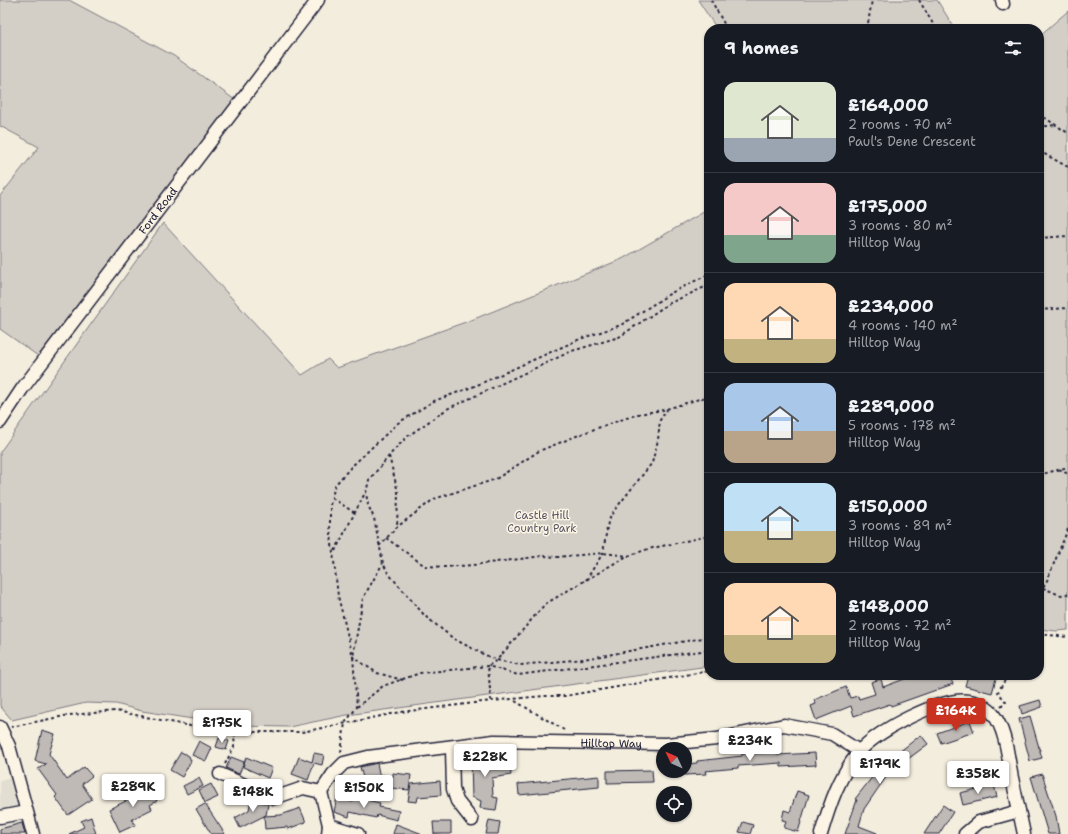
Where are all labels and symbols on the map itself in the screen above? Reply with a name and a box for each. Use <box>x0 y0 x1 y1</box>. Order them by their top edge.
street label: Ford Road <box>135 184 181 237</box>
park label: Castle Hill Country Park <box>507 508 577 536</box>
pin: £164K <box>928 698 984 732</box>
pin: £175K <box>194 710 250 744</box>
pin: £234K <box>722 728 778 762</box>
street label: Hilltop Way <box>580 736 642 752</box>
north arrow <box>656 742 692 778</box>
pin: £228K <box>457 744 513 778</box>
pin: £179K <box>852 751 908 785</box>
pin: £358K <box>950 761 1006 795</box>
pin: £289K <box>105 774 161 808</box>
pin: £150K <box>336 775 392 809</box>
pin: £148K <box>225 779 281 813</box>

